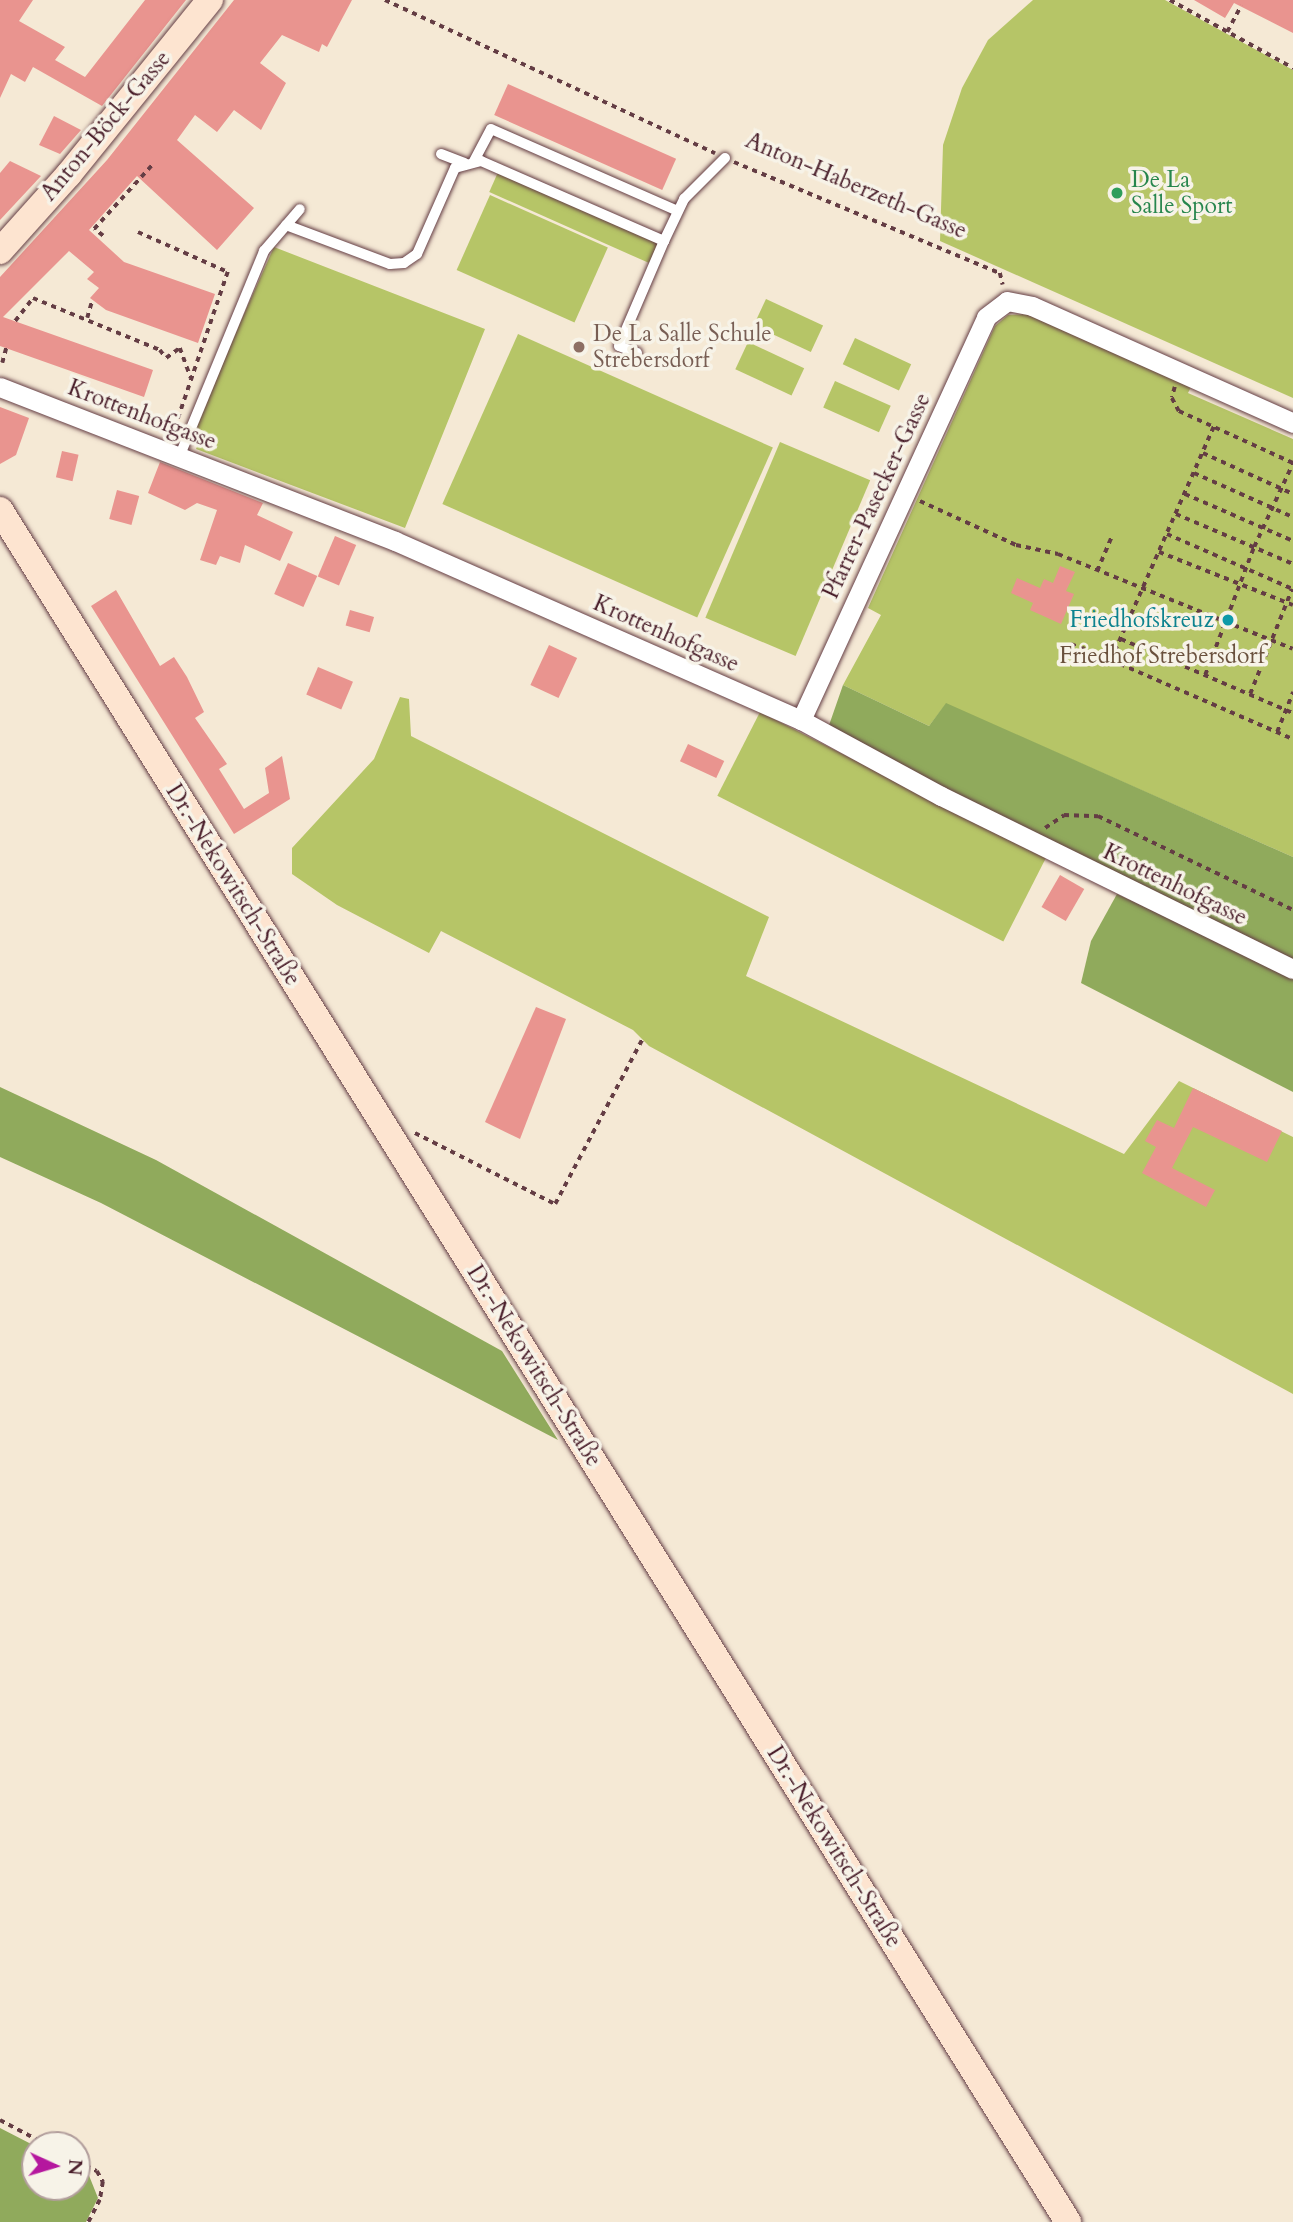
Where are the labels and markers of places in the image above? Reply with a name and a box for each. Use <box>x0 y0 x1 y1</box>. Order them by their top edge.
place label: De La Salle Sport <box>1131 166 1233 220</box>
marker: De La Salle Sport <box>1109 185 1125 201</box>
place label: De La Salle Schule Strebersdorf <box>593 320 772 374</box>
marker: De La Salle Schule Strebersdorf <box>571 339 587 355</box>
place label: Friedhofskreuz <box>1070 606 1214 634</box>
marker: Friedhofskreuz <box>1220 612 1236 628</box>

